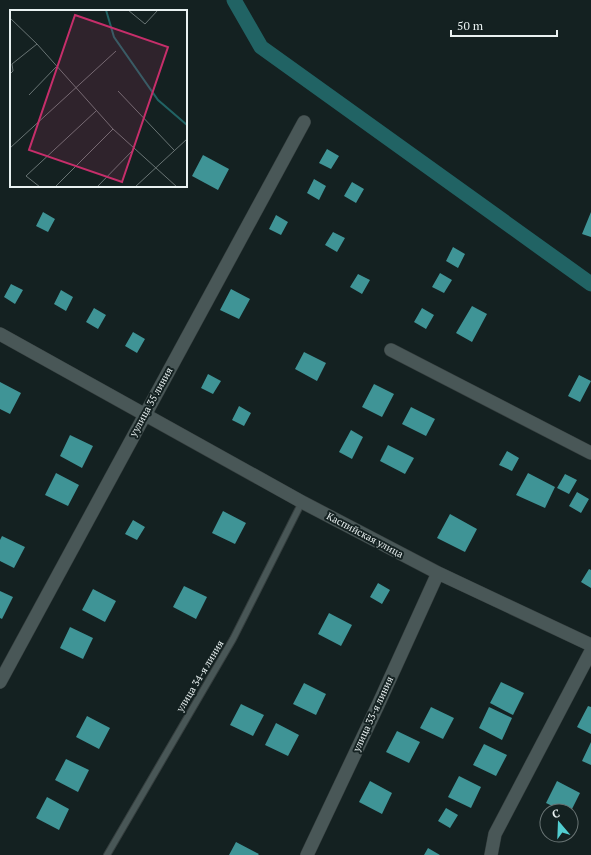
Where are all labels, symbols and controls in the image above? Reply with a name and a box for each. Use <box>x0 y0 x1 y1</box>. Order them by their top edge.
inset map <box>10 10 187 187</box>
scale bar <box>451 12 557 38</box>
text: 50 m <box>457 18 484 33</box>
street label: уулица 35 линия <box>126 365 175 440</box>
street label: Каспийская улица <box>324 509 406 561</box>
street label: улица 34-я линия <box>173 638 227 715</box>
street label: улица 33-я линия <box>349 674 396 755</box>
north arrow <box>539 803 579 843</box>
text: С <box>550 806 561 821</box>

